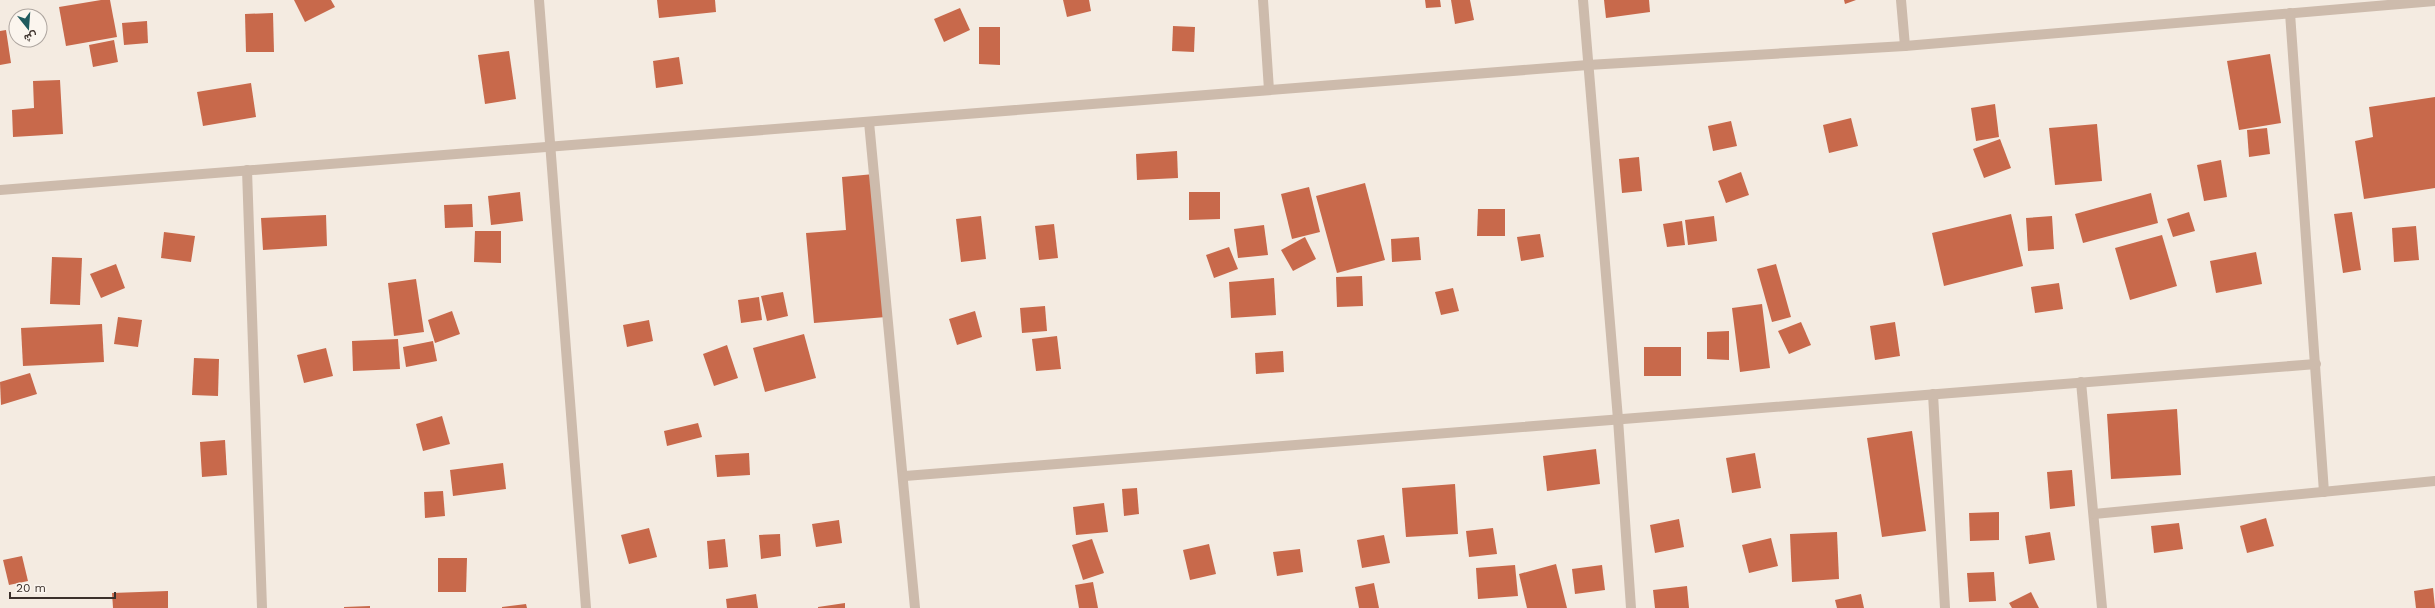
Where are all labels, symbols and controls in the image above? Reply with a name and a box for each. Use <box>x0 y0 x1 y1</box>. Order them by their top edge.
north arrow <box>8 8 48 48</box>
text: ش <box>23 29 39 45</box>
scale bar <box>10 574 115 600</box>
text: 20 m <box>16 581 46 595</box>

